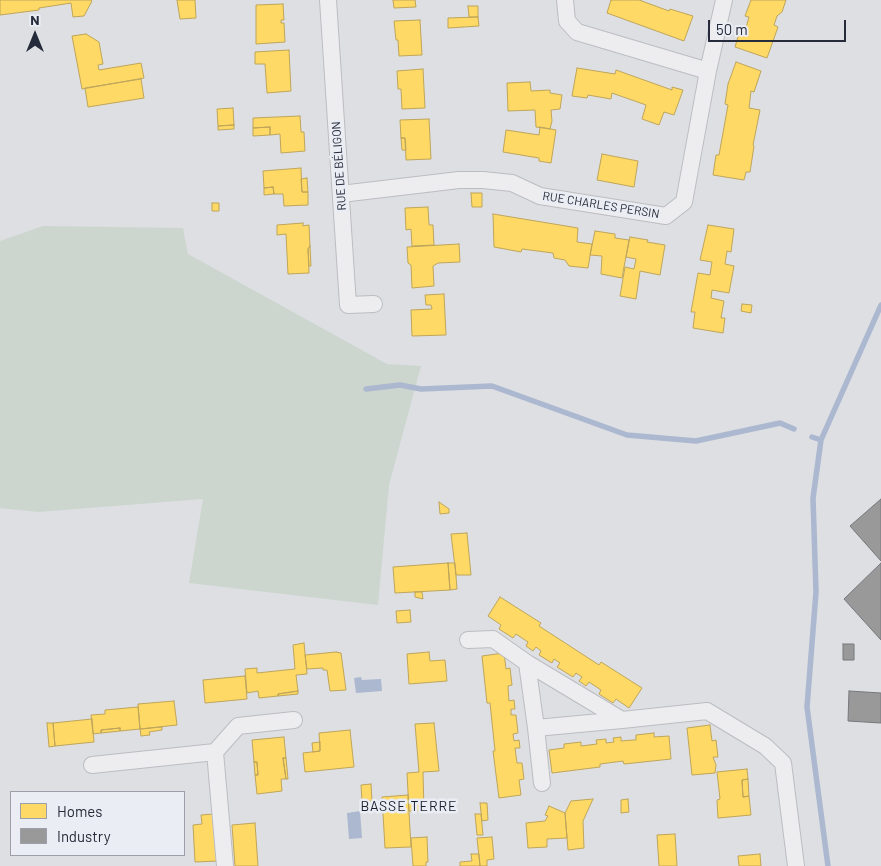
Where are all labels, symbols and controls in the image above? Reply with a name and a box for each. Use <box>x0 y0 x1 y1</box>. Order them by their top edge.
north arrow <box>10 10 60 60</box>
scale bar <box>711 10 848 42</box>
text: N <box>30 11 40 28</box>
text: 50 m <box>716 20 748 38</box>
street label: RUE DE BÉLIGON <box>329 121 349 211</box>
street label: RUE CHARLES PERSIN <box>542 189 660 221</box>
legend <box>10 791 185 856</box>
district label: BASSE TERRE <box>359 798 459 814</box>
text: Homes <box>57 802 102 820</box>
text: Industry <box>57 827 111 845</box>

